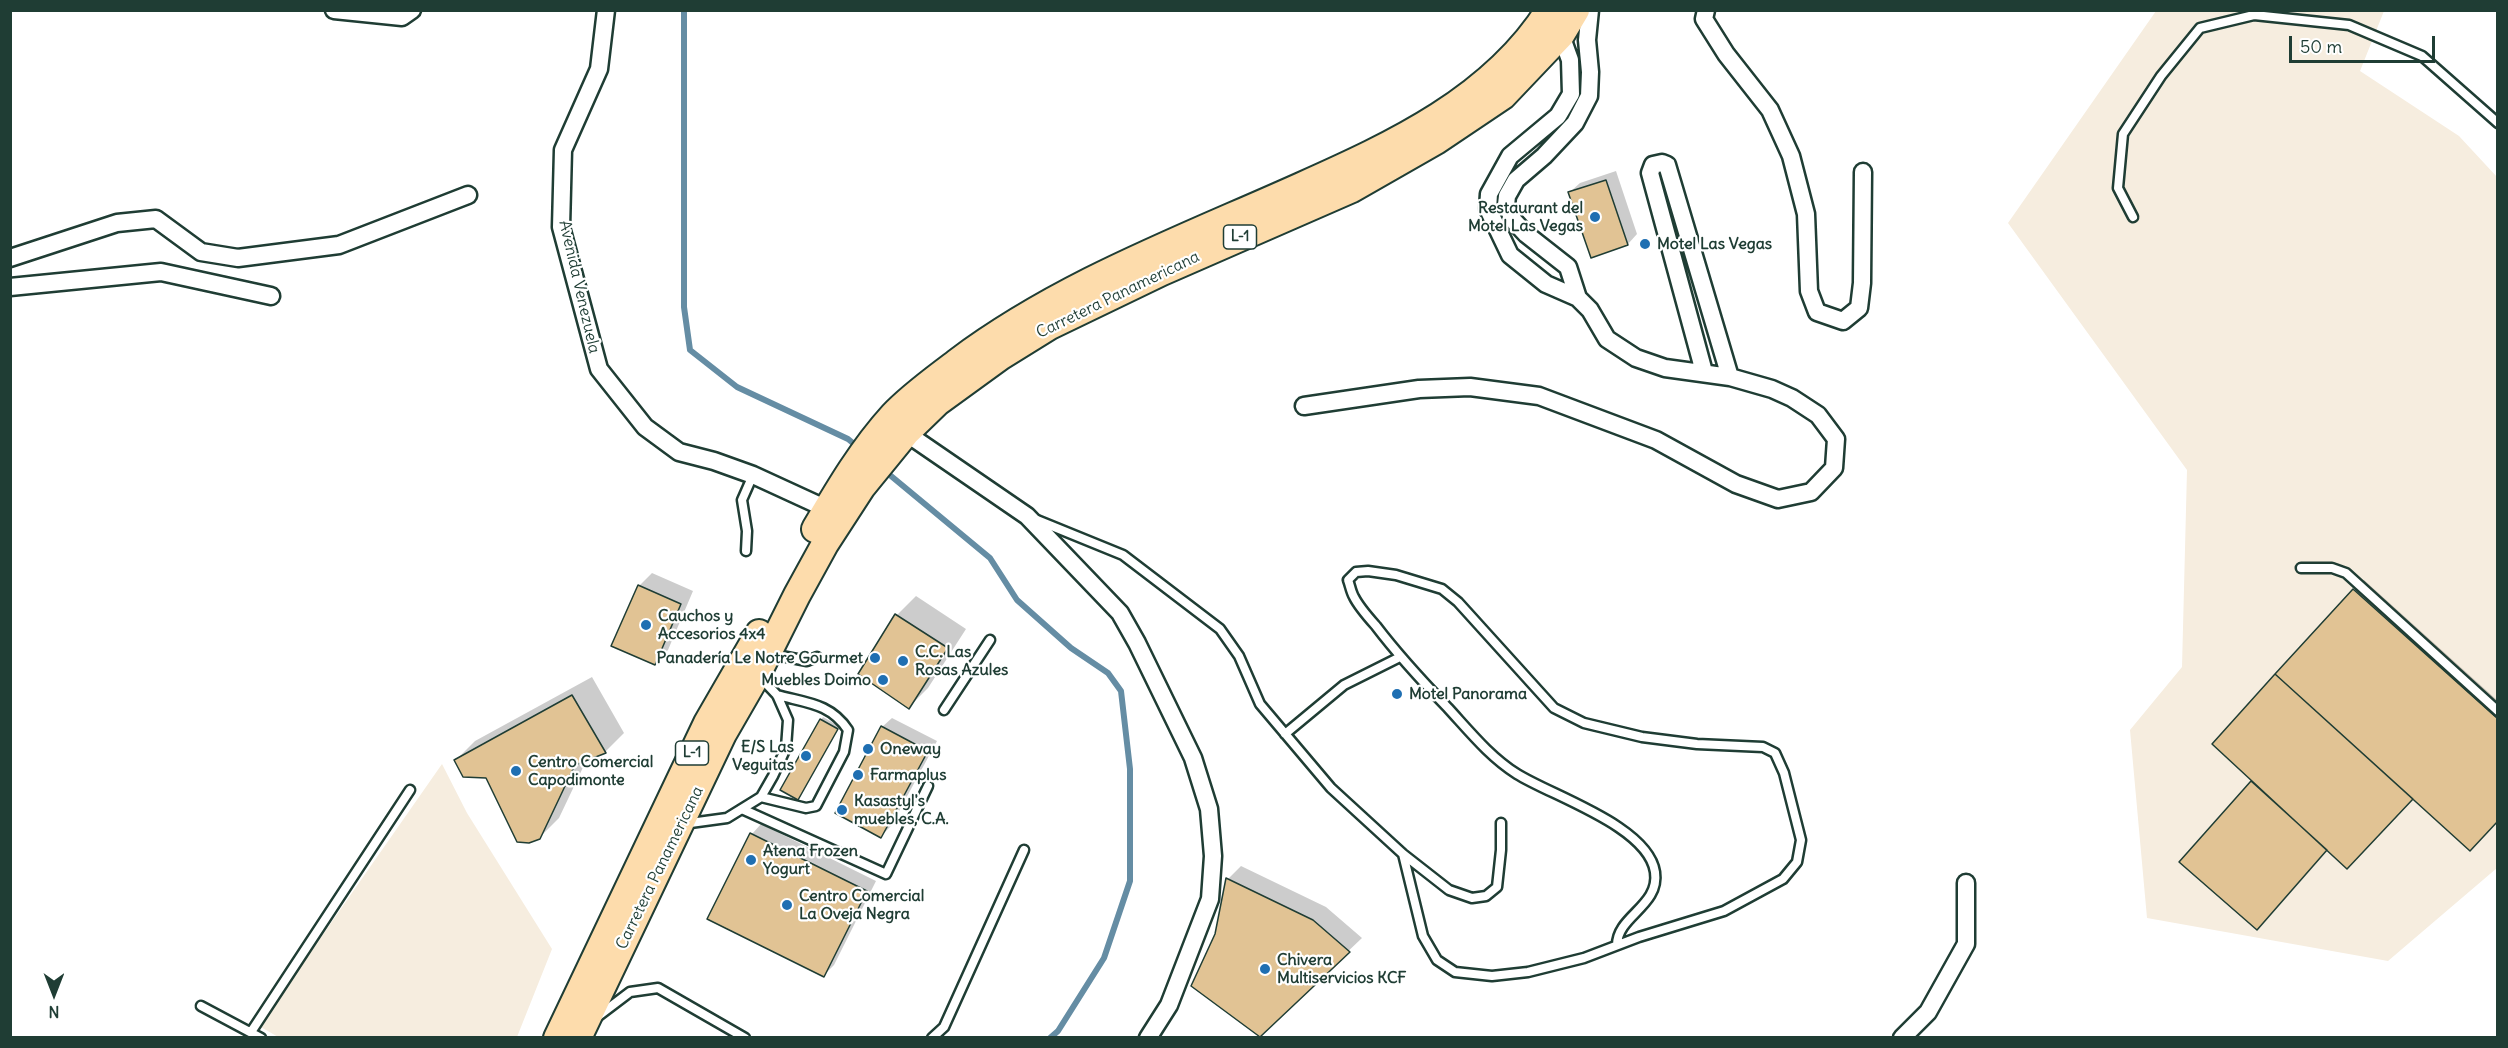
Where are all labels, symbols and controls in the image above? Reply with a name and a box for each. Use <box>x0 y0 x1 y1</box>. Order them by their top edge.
scale bar <box>2292 24 2438 62</box>
text: 50 m <box>2300 35 2342 58</box>
place label: Restaurant del Motel Las Vegas <box>1468 198 1583 236</box>
marker: Restaurant del Motel Las Vegas <box>1588 210 1602 224</box>
street label: Avenida Venezuela <box>554 219 604 355</box>
road number: L-1 <box>1224 225 1256 249</box>
place label: Motel Las Vegas <box>1657 234 1772 254</box>
marker: Motel Las Vegas <box>1638 237 1652 251</box>
street label: Carretera Panamericana <box>1033 247 1203 343</box>
place label: Cauchos y Accesorios 4x4 <box>658 606 765 644</box>
marker: Cauchos y Accesorios 4x4 <box>639 618 653 632</box>
place label: C.C. Las Rosas Azules <box>915 642 1008 680</box>
place label: Panadería Le Notre Gourmet <box>657 648 863 668</box>
marker: Panadería Le Notre Gourmet <box>868 651 882 665</box>
marker: C.C. Las Rosas Azules <box>896 654 910 668</box>
place label: Muebles Doimo <box>761 670 871 690</box>
marker: Muebles Doimo <box>876 673 890 687</box>
place label: Motel Panorama <box>1409 684 1527 704</box>
marker: Motel Panorama <box>1390 687 1404 701</box>
place label: E/S Las Veguitas <box>732 737 794 775</box>
place label: Oneway <box>880 739 941 759</box>
road number: L-1 <box>676 741 708 765</box>
marker: Oneway <box>861 742 875 756</box>
marker: E/S Las Veguitas <box>799 749 813 763</box>
place label: Centro Comercial Capodimonte <box>528 752 653 790</box>
marker: Centro Comercial Capodimonte <box>509 764 523 778</box>
place label: Farmaplus <box>870 765 946 785</box>
marker: Farmaplus <box>851 768 865 782</box>
street label: Carretera Panamericana <box>612 783 708 953</box>
place label: Kasastyl's muebles, C.A. <box>854 791 949 829</box>
marker: Kasastyl's muebles, C.A. <box>835 803 849 817</box>
place label: Atena Frozen Yogurt <box>763 841 858 879</box>
marker: Atena Frozen Yogurt <box>744 853 758 867</box>
place label: Centro Comercial La Oveja Negra <box>799 886 924 924</box>
marker: Centro Comercial La Oveja Negra <box>780 898 794 912</box>
place label: Chivera Multiservicios KCF <box>1277 950 1406 988</box>
marker: Chivera Multiservicios KCF <box>1258 962 1272 976</box>
north arrow <box>24 964 84 1024</box>
text: N <box>48 1002 60 1022</box>

